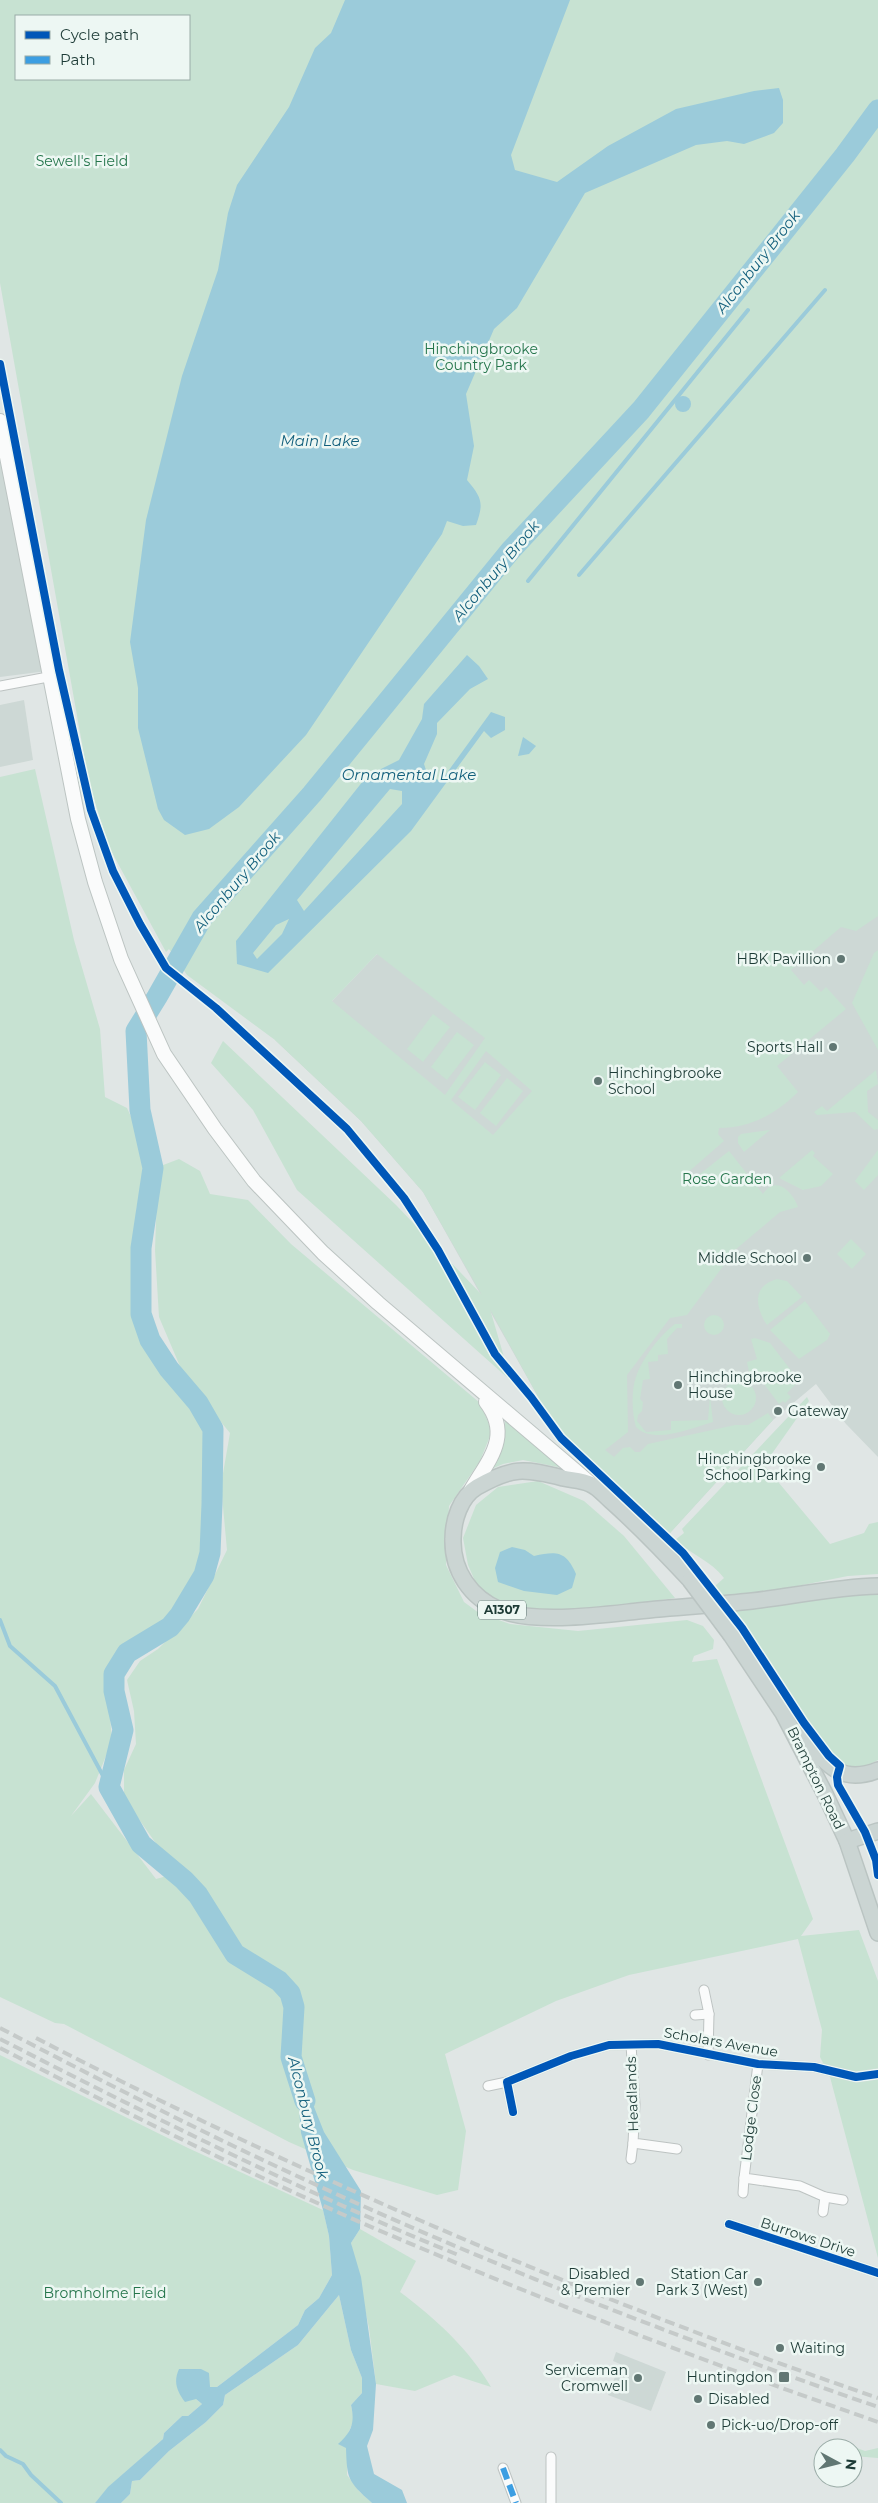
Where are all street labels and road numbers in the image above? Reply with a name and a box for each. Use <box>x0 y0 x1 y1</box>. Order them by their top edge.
road number: A1307 <box>478 1600 526 1620</box>
street label: Brampton Road <box>783 1724 849 1832</box>
street label: Scholars Avenue <box>663 2023 779 2061</box>
street label: Headlands <box>622 2056 642 2132</box>
street label: Lodge Close <box>737 2074 765 2162</box>
street label: Burrows Drive <box>758 2213 858 2261</box>

